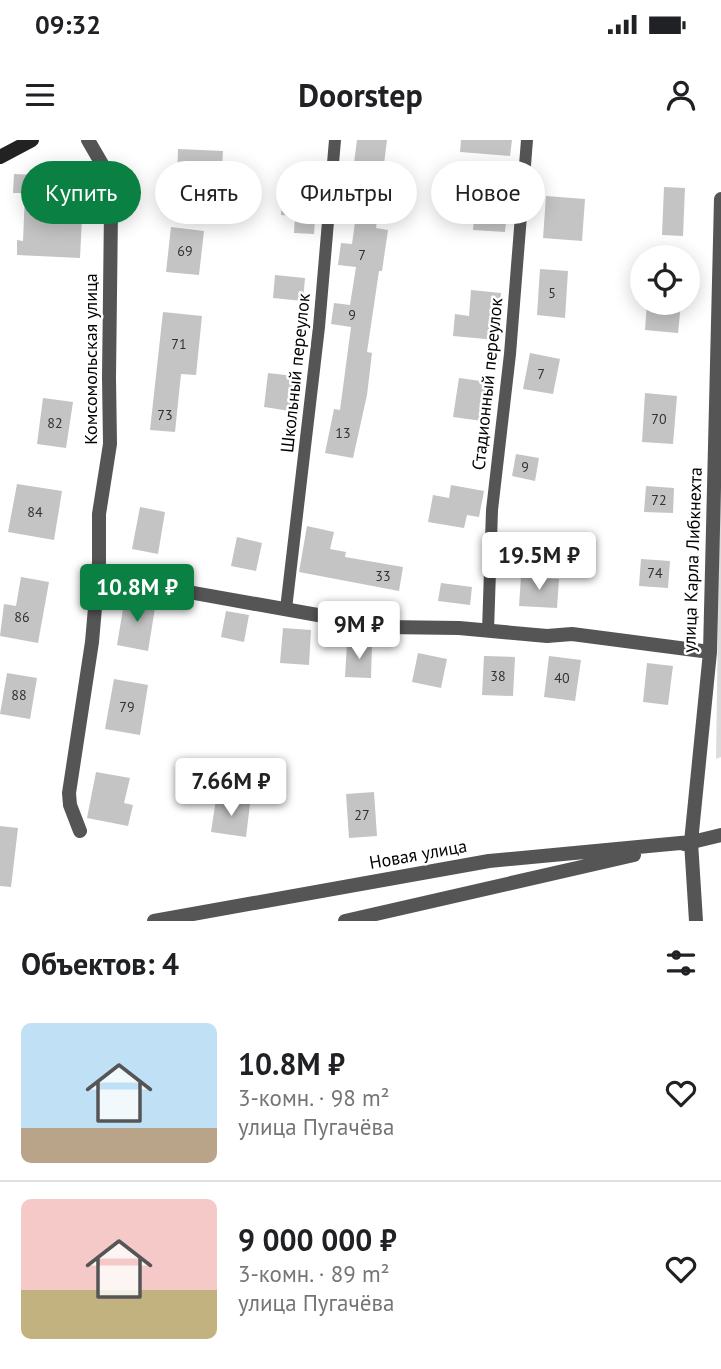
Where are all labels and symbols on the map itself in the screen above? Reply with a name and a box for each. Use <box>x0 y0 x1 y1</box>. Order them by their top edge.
house number: 69 <box>177 242 193 260</box>
house number: 7 <box>358 246 366 264</box>
street label: Комсомольская улица <box>79 273 102 445</box>
house number: 5 <box>548 284 556 302</box>
street label: Школьный переулок <box>275 292 315 454</box>
street label: Стадионный переулок <box>467 296 508 471</box>
house number: 9 <box>348 306 356 324</box>
house number: 71 <box>171 335 187 353</box>
house number: 7 <box>537 365 545 383</box>
house number: 73 <box>157 406 173 424</box>
house number: 70 <box>651 410 667 428</box>
house number: 82 <box>47 414 63 432</box>
house number: 13 <box>335 424 351 442</box>
house number: 9 <box>521 458 529 476</box>
street label: улица Карла Либкнехта <box>677 467 707 653</box>
house number: 72 <box>651 491 667 509</box>
house number: 84 <box>27 503 43 521</box>
pin: 19.5M ₽ <box>474 532 604 592</box>
pin: 10.8M ₽ <box>72 564 202 624</box>
house number: 74 <box>647 564 663 582</box>
house number: 33 <box>375 567 391 585</box>
pin: 9M ₽ <box>318 602 400 661</box>
house number: 86 <box>14 608 30 626</box>
house number: 38 <box>490 667 506 685</box>
house number: 40 <box>554 669 570 687</box>
house number: 88 <box>11 686 27 704</box>
house number: 79 <box>119 698 135 716</box>
pin: 7.66M ₽ <box>166 758 296 818</box>
house number: 27 <box>354 806 370 824</box>
street label: Новая улица <box>367 834 469 874</box>

